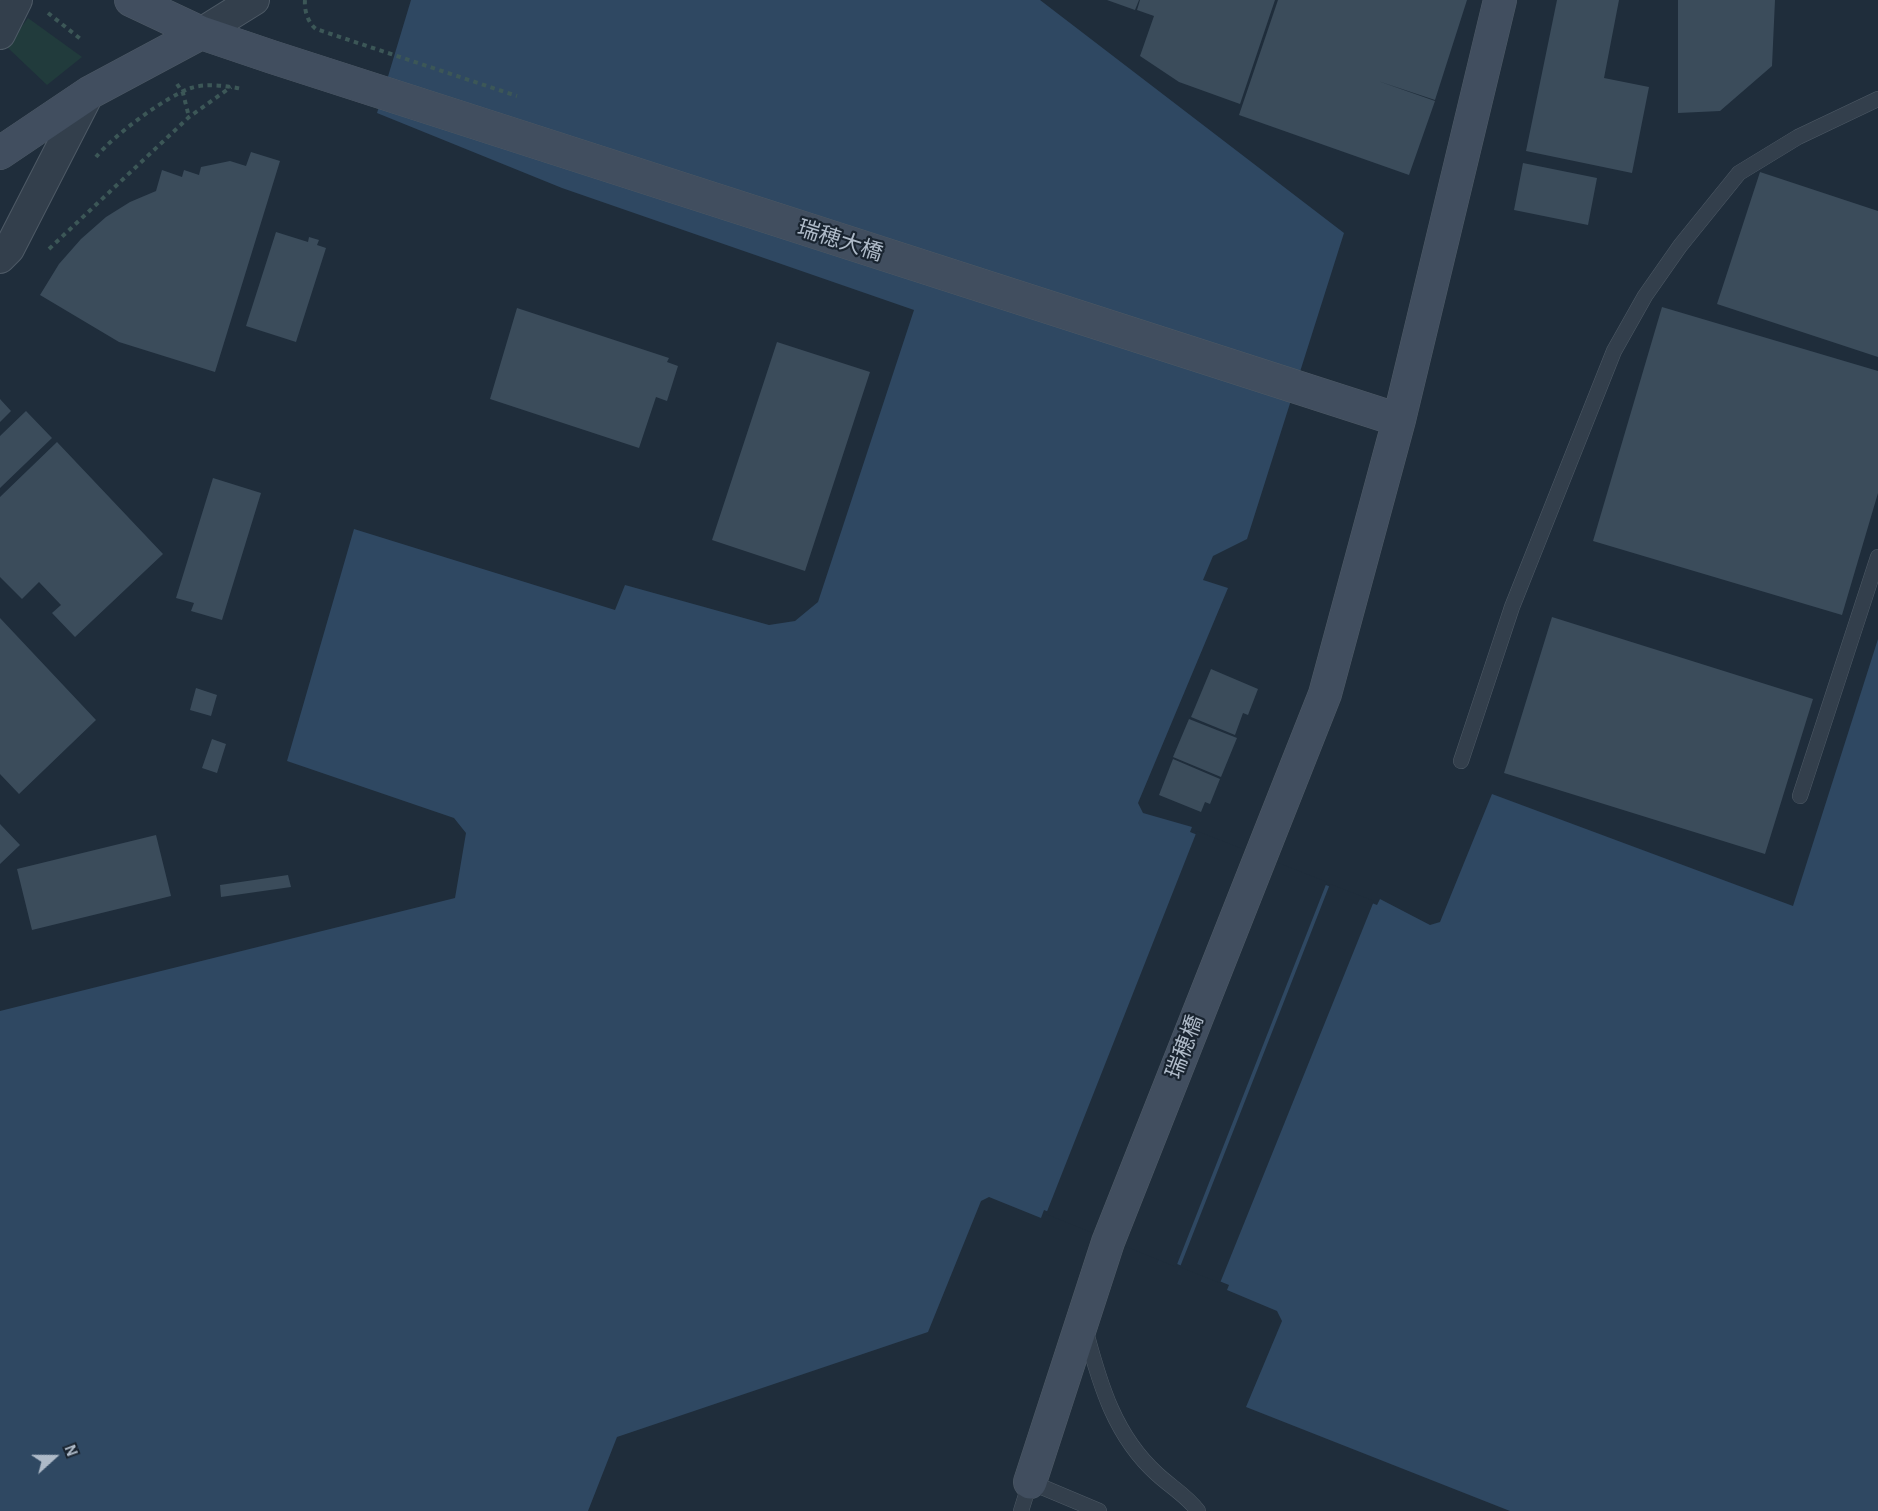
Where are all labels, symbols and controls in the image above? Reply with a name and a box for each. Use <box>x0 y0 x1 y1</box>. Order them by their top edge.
street label: 瑞穂大橋 <box>794 215 886 267</box>
street label: 瑞穂橋 <box>1161 1011 1209 1083</box>
north arrow <box>24 1427 84 1487</box>
text: N <box>61 1442 80 1459</box>

